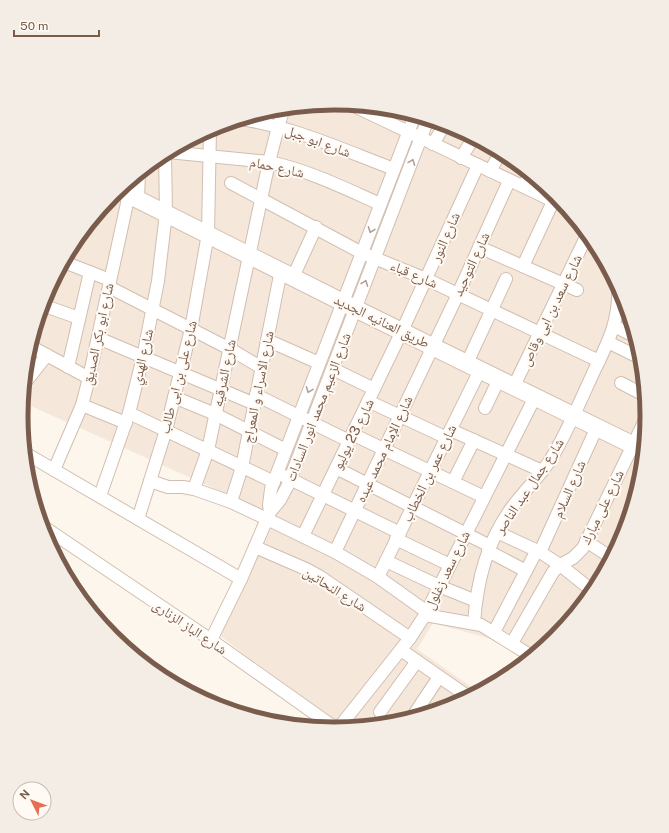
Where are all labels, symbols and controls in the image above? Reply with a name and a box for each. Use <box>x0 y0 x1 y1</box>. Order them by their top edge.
scale bar <box>14 12 99 38</box>
text: 50 m <box>20 19 48 33</box>
street label: شارع ابو جبل <box>282 122 353 162</box>
street label: شارع حمام <box>248 153 306 183</box>
one-way arrow <box>407 158 415 165</box>
street label: شارع النور <box>427 210 465 266</box>
one-way arrow <box>367 226 375 233</box>
street label: شارع التوحيد <box>449 230 495 299</box>
street label: شارع سعد بن ابى وقاص <box>517 252 587 369</box>
street label: شارع قباء <box>387 257 440 293</box>
one-way arrow <box>361 280 369 287</box>
street label: شارع ابو بكر الصديق <box>79 281 119 387</box>
street label: طريق العنانيه الجديد <box>331 291 432 353</box>
street label: شارع على بن ابى طالب <box>156 319 202 436</box>
street label: شارع الهدي <box>128 327 160 387</box>
street label: شارع الاسراء و المعراج <box>239 329 279 445</box>
street label: شارع الزعيم محمد انور السادات <box>282 330 356 484</box>
street label: شارع الشرقيه <box>209 338 241 409</box>
one-way arrow <box>305 387 313 394</box>
street label: شارع الإمام محمد عبده <box>352 393 418 506</box>
street label: شارع 23 يوليو <box>329 396 379 473</box>
street label: شارع عمر بن الخطاب <box>399 422 461 525</box>
street label: شارع جمال عبد الناصر <box>491 435 569 539</box>
street label: شارع السلام <box>549 458 591 521</box>
street label: شارع على مبارك <box>577 467 629 548</box>
street label: شارع سعد زغلول <box>421 528 475 613</box>
street label: شارع النحاتين <box>299 563 369 616</box>
street label: شارع الباز الزنارى <box>149 596 230 659</box>
north arrow <box>12 781 52 821</box>
text: N <box>17 787 32 802</box>

